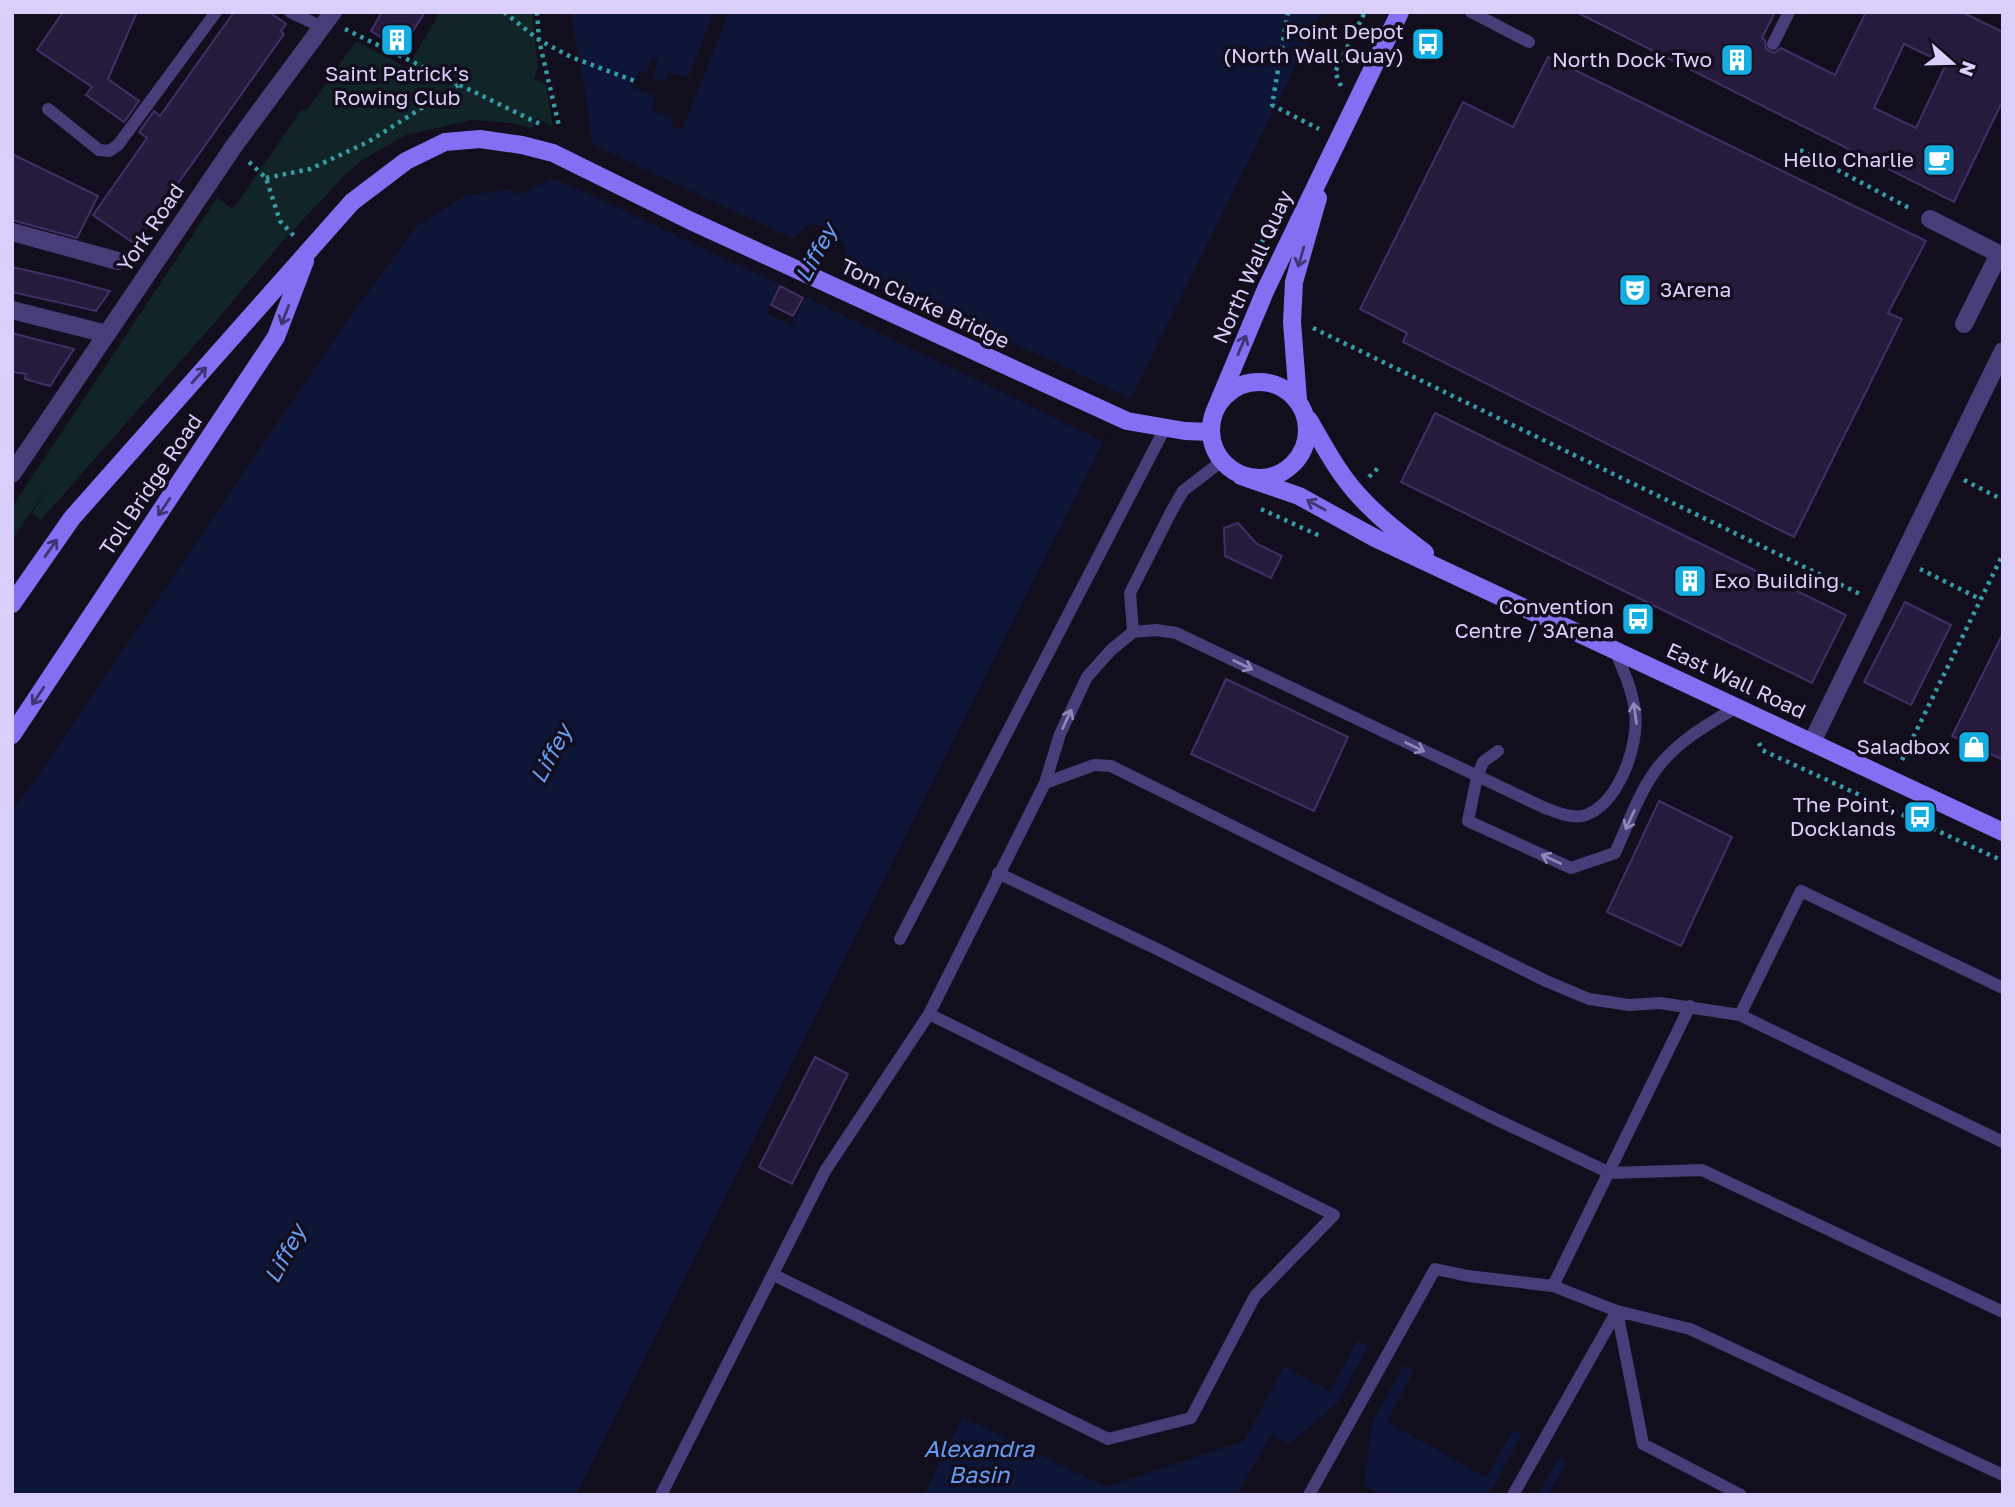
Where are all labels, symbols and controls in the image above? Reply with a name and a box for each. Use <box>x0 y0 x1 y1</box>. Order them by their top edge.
place label: Point Depot (North Wall Quay) <box>1223 18 1404 68</box>
building icon: Saint Patrick's Rowing Club <box>378 21 416 59</box>
bus stop icon: Point Depot (North Wall Quay) <box>1409 25 1447 63</box>
north arrow <box>1917 28 1987 98</box>
building icon: North Dock Two <box>1718 41 1756 79</box>
place label: North Dock Two <box>1552 46 1712 72</box>
text: N <box>1955 58 1982 80</box>
place label: Saint Patrick's Rowing Club <box>325 60 469 110</box>
cafe icon: Hello Charlie <box>1920 141 1958 179</box>
place label: Hello Charlie <box>1783 146 1914 172</box>
street label: York Road <box>111 178 189 277</box>
street label: North Wall Quay <box>1207 186 1298 347</box>
water label: Liffey <box>788 216 843 286</box>
one-way arrow <box>1293 246 1306 268</box>
street label: Tom Clarke Bridge <box>837 253 1014 354</box>
theatre icon: 3Arena <box>1616 271 1654 309</box>
place label: 3Arena <box>1660 276 1731 302</box>
one-way arrow <box>277 304 290 326</box>
one-way arrow <box>1236 335 1249 357</box>
one-way arrow <box>191 366 207 384</box>
street label: Toll Bridge Road <box>93 409 207 560</box>
one-way arrow <box>156 497 171 516</box>
one-way arrow <box>1306 498 1327 511</box>
one-way arrow <box>44 539 58 558</box>
building icon: Exo Building <box>1671 562 1709 600</box>
place label: Exo Building <box>1714 567 1839 593</box>
place label: Convention Centre / 3Arena <box>1454 593 1614 643</box>
bus stop icon: Convention Centre / 3Arena <box>1619 600 1657 638</box>
street label: East Wall Road <box>1663 636 1810 724</box>
one-way arrow <box>1232 658 1253 672</box>
one-way arrow <box>30 686 44 706</box>
one-way arrow <box>1628 702 1641 725</box>
one-way arrow <box>1061 709 1075 730</box>
water label: Liffey <box>523 717 578 787</box>
shop icon: Saladbox <box>1955 728 1993 766</box>
place label: Saladbox <box>1857 733 1950 759</box>
one-way arrow <box>1404 740 1425 754</box>
place label: The Point, Docklands <box>1790 791 1896 841</box>
bus stop icon: The Point, Docklands <box>1901 798 1939 836</box>
one-way arrow <box>1623 810 1636 831</box>
one-way arrow <box>1541 852 1563 865</box>
water label: Liffey <box>257 1217 312 1287</box>
water label: Alexandra Basin <box>924 1434 1035 1488</box>

